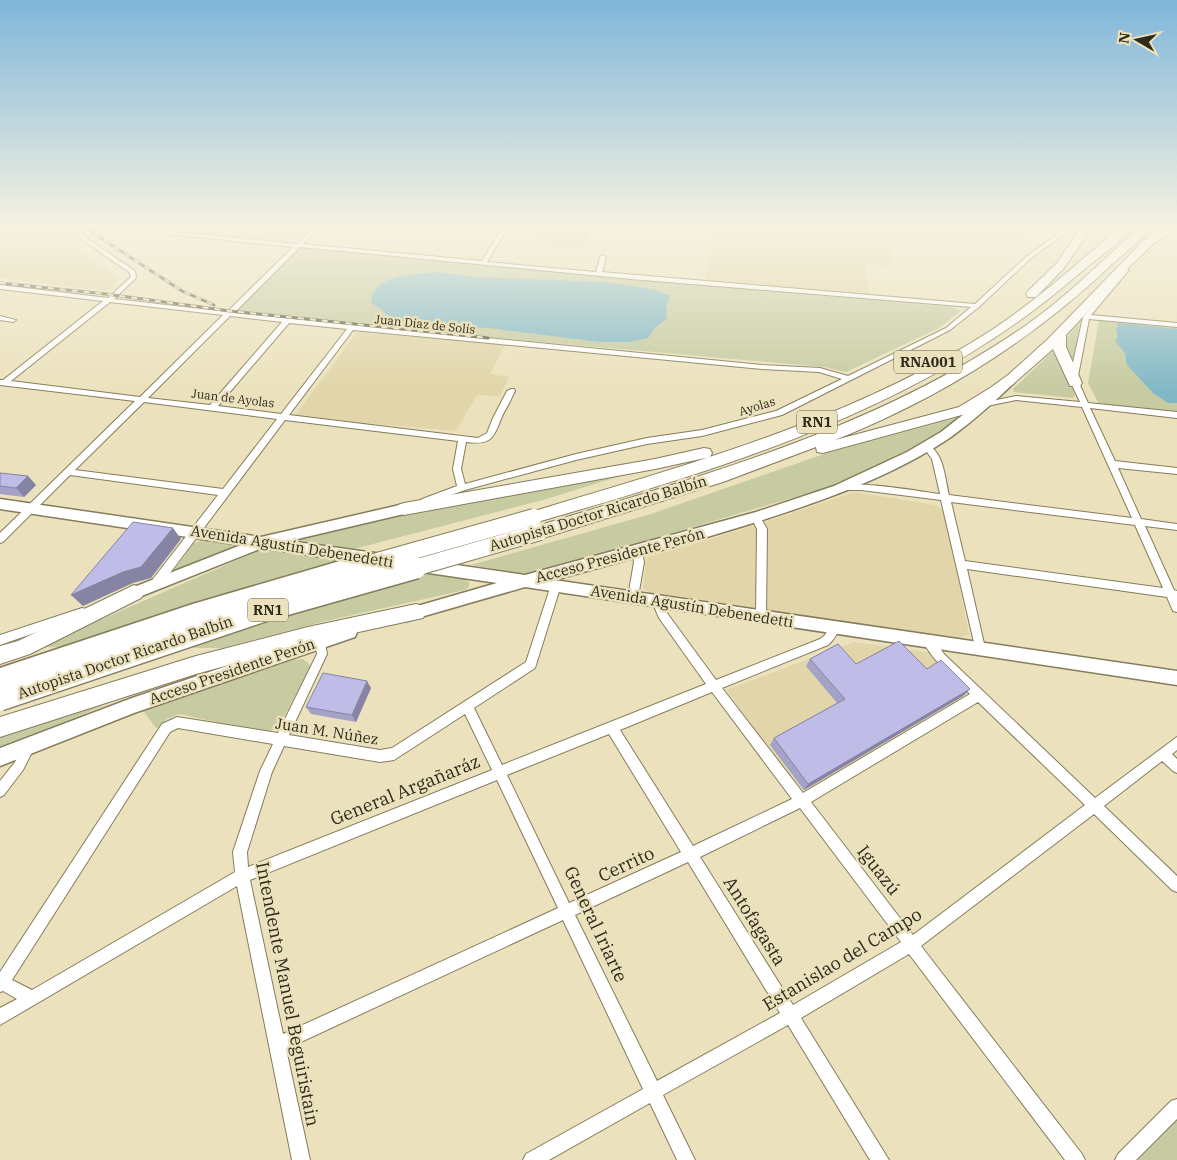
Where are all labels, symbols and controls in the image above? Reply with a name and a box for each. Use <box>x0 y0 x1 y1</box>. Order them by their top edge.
north arrow <box>1112 15 1162 65</box>
text: N <box>1114 31 1134 45</box>
street label: Juan Díaz de Solís <box>374 311 476 337</box>
road number: RNA001 <box>894 351 962 374</box>
street label: Juan de Ayolas <box>191 385 275 411</box>
street label: Ayolas <box>737 393 777 419</box>
road number: RN1 <box>797 411 837 434</box>
street label: Autopista Doctor Ricardo Balbín <box>487 471 709 555</box>
street label: Avenida Agustín Debenedetti <box>189 521 395 571</box>
street label: Acceso Presidente Perón <box>533 523 707 587</box>
street label: Avenida Agustín Debenedetti <box>589 581 795 631</box>
road number: RN1 <box>248 598 288 622</box>
street label: Autopista Doctor Ricardo Balbín <box>15 611 235 703</box>
street label: Acceso Presidente Perón <box>147 634 318 708</box>
street label: Juan M. Núñez <box>274 713 380 749</box>
street label: General Argañaráz <box>327 749 483 831</box>
street label: Iguazú <box>852 840 906 900</box>
street label: Cerrito <box>594 841 658 887</box>
street label: Intendente Manuel Beguiristain <box>251 860 325 1128</box>
street label: General Iriarte <box>559 862 633 986</box>
street label: Antofagasta <box>719 872 791 970</box>
street label: Estanislao del Campo <box>758 902 926 1016</box>

